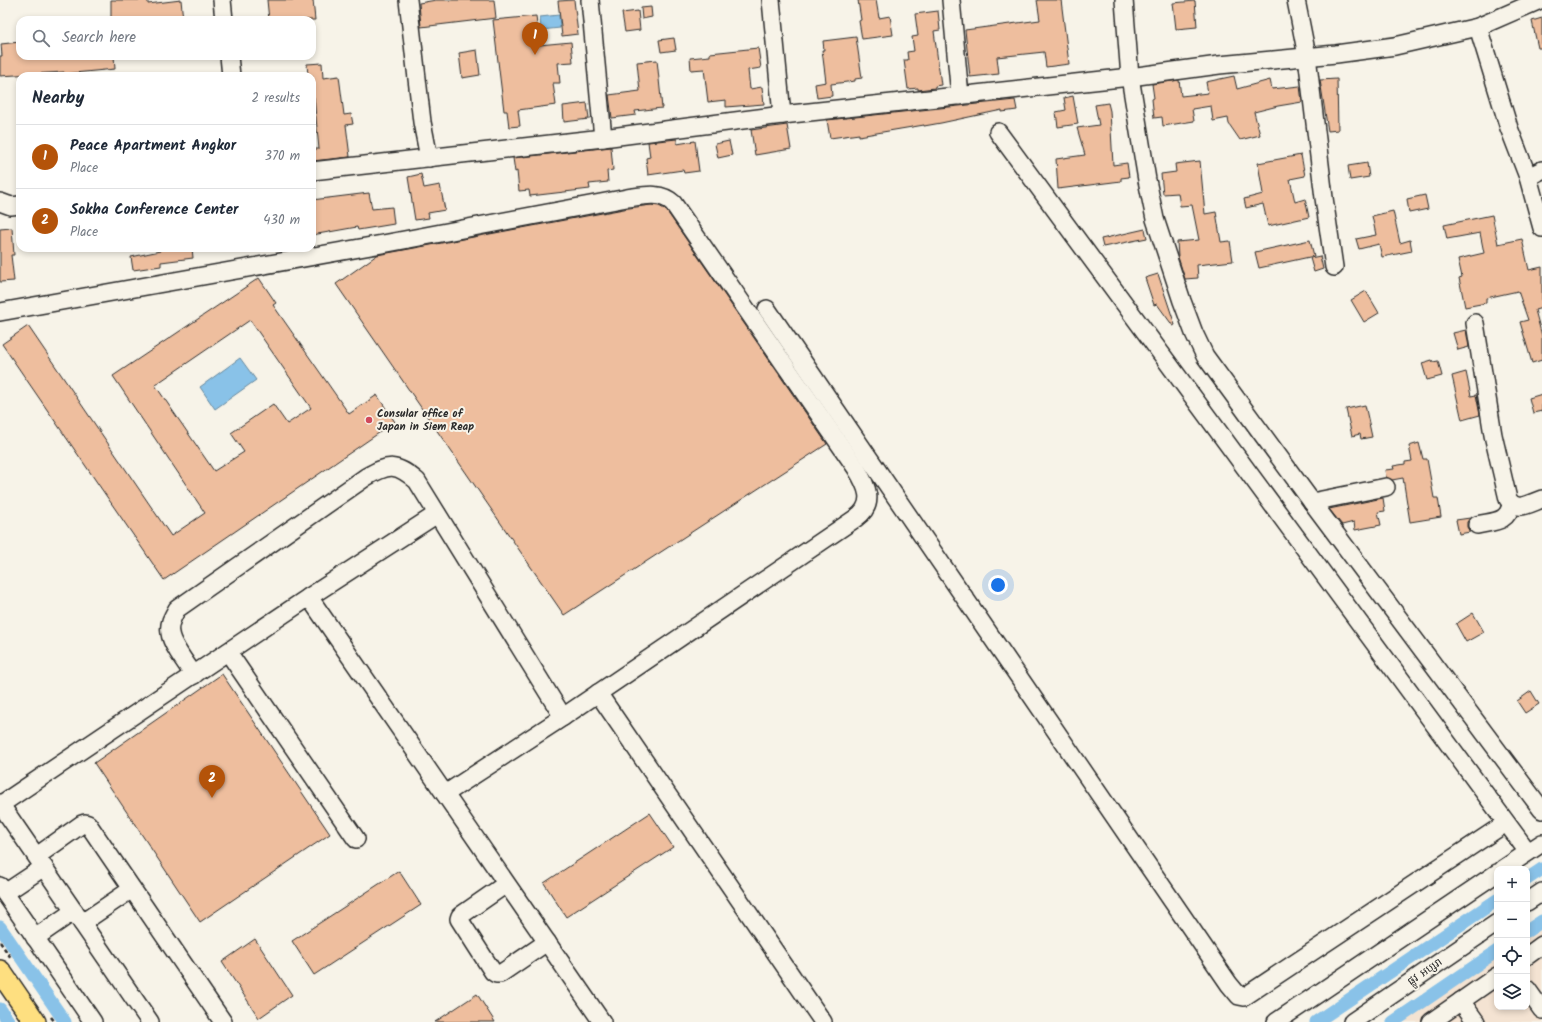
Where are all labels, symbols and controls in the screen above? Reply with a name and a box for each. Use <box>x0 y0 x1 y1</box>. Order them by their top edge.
search box <box>16 16 316 60</box>
pin: 1 <box>522 22 548 55</box>
text: Search here <box>62 26 136 50</box>
icon: search <box>30 27 52 49</box>
text: Nearby <box>32 85 84 112</box>
text: 2 results <box>252 88 300 109</box>
text: Peace Apartment Angkor <box>70 134 236 158</box>
text: 1 <box>43 146 47 167</box>
text: 370 m <box>265 146 300 167</box>
text: Place <box>70 158 98 179</box>
text: Sokha Conference Center <box>70 198 239 222</box>
text: 2 <box>41 210 49 231</box>
text: 430 m <box>263 210 300 231</box>
text: Place <box>70 222 98 243</box>
place label: Consular office of Japan in Siem Reap <box>377 405 474 436</box>
marker: Consular office of Japan in Siem Reap <box>364 415 374 425</box>
your location <box>988 575 1008 595</box>
pin: 2 <box>199 765 225 798</box>
map controls <box>1494 866 1530 1010</box>
button: + <box>1494 866 1530 902</box>
button: − <box>1494 902 1530 938</box>
button: locate <box>1494 938 1530 974</box>
street label: ផ្លូវ អប្សរា <box>1404 954 1446 991</box>
button: layers <box>1494 974 1530 1010</box>

